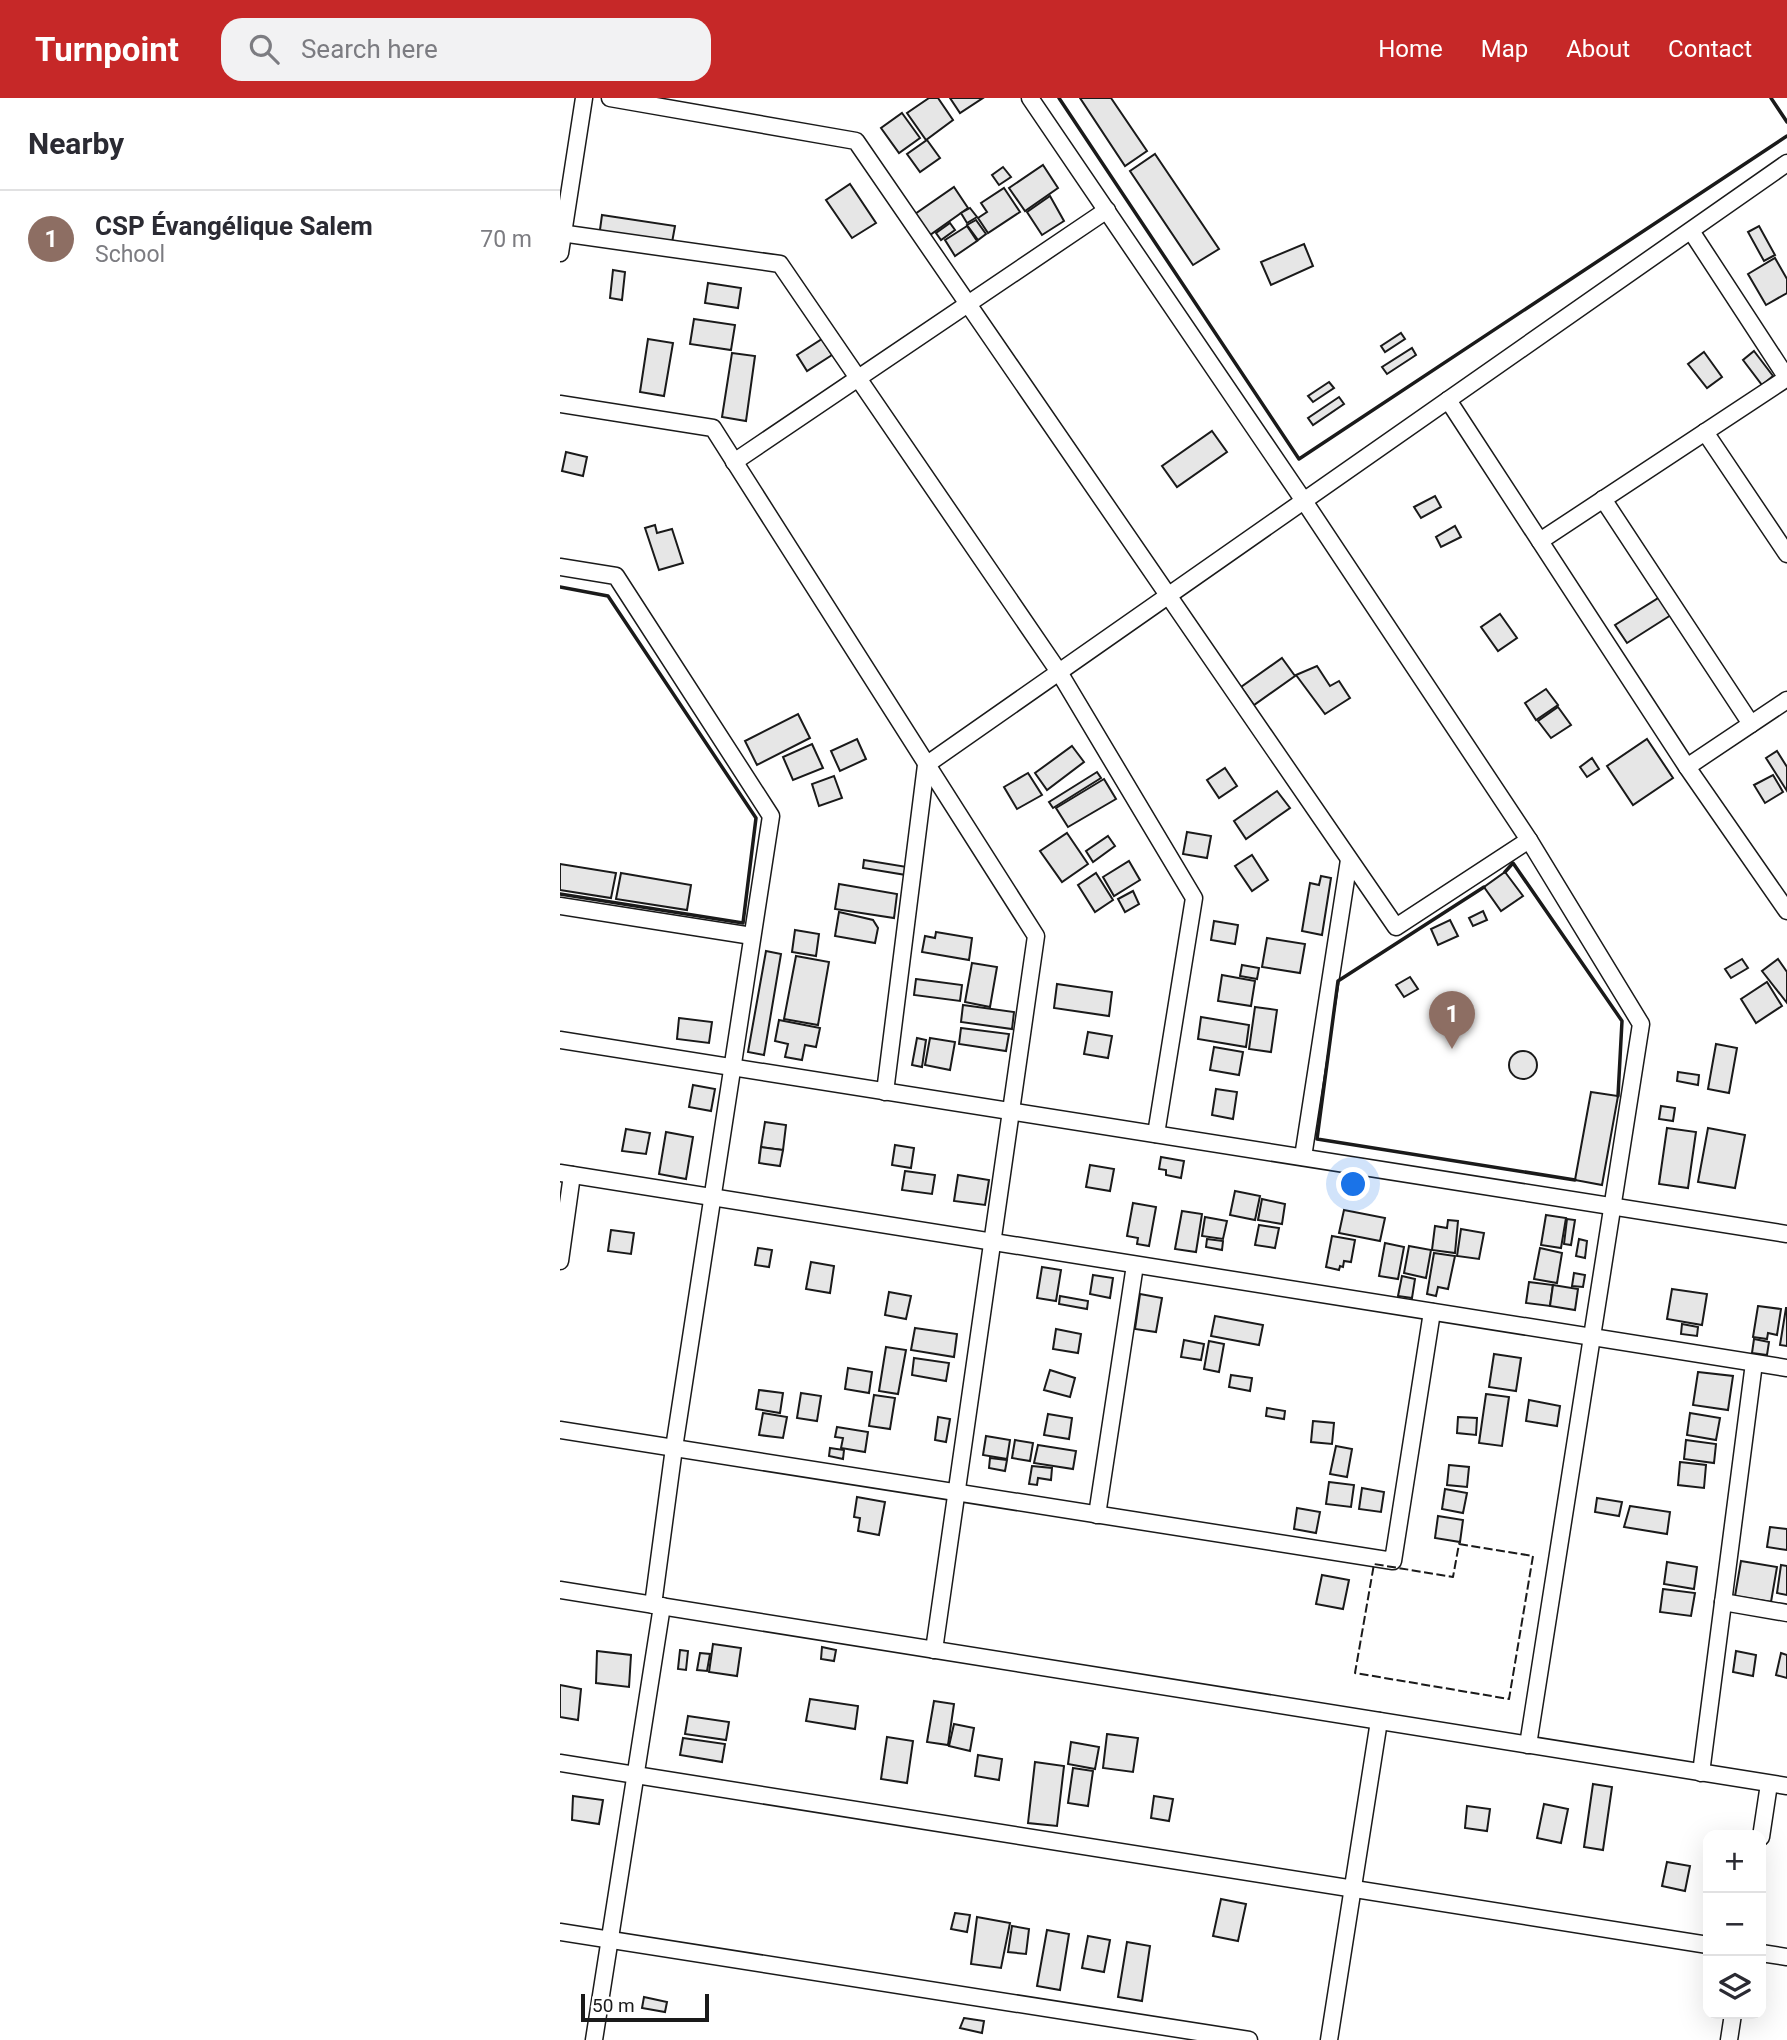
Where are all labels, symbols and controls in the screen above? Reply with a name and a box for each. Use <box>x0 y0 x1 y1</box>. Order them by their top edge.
search box <box>221 18 711 81</box>
text: Turnpoint <box>35 30 179 69</box>
icon: search <box>245 30 283 68</box>
text: Search here <box>301 34 438 64</box>
text: Home <box>1378 35 1443 63</box>
text: Map <box>1481 35 1528 63</box>
text: About <box>1566 35 1630 63</box>
text: Contact <box>1668 35 1752 63</box>
text: Nearby <box>28 126 124 161</box>
text: CSP Évangélique Salem <box>95 211 373 241</box>
text: 1 <box>44 226 58 253</box>
text: 70 m <box>480 226 532 253</box>
text: School <box>95 241 165 268</box>
pin: 1 <box>1429 991 1475 1049</box>
your location <box>1336 1167 1370 1201</box>
map controls <box>1703 1830 1766 2019</box>
button: + <box>1703 1830 1766 1893</box>
button: − <box>1703 1893 1766 1956</box>
button: layers <box>1703 1956 1766 2019</box>
scale bar <box>581 1991 709 2023</box>
text: 50 m <box>592 1994 635 2017</box>

